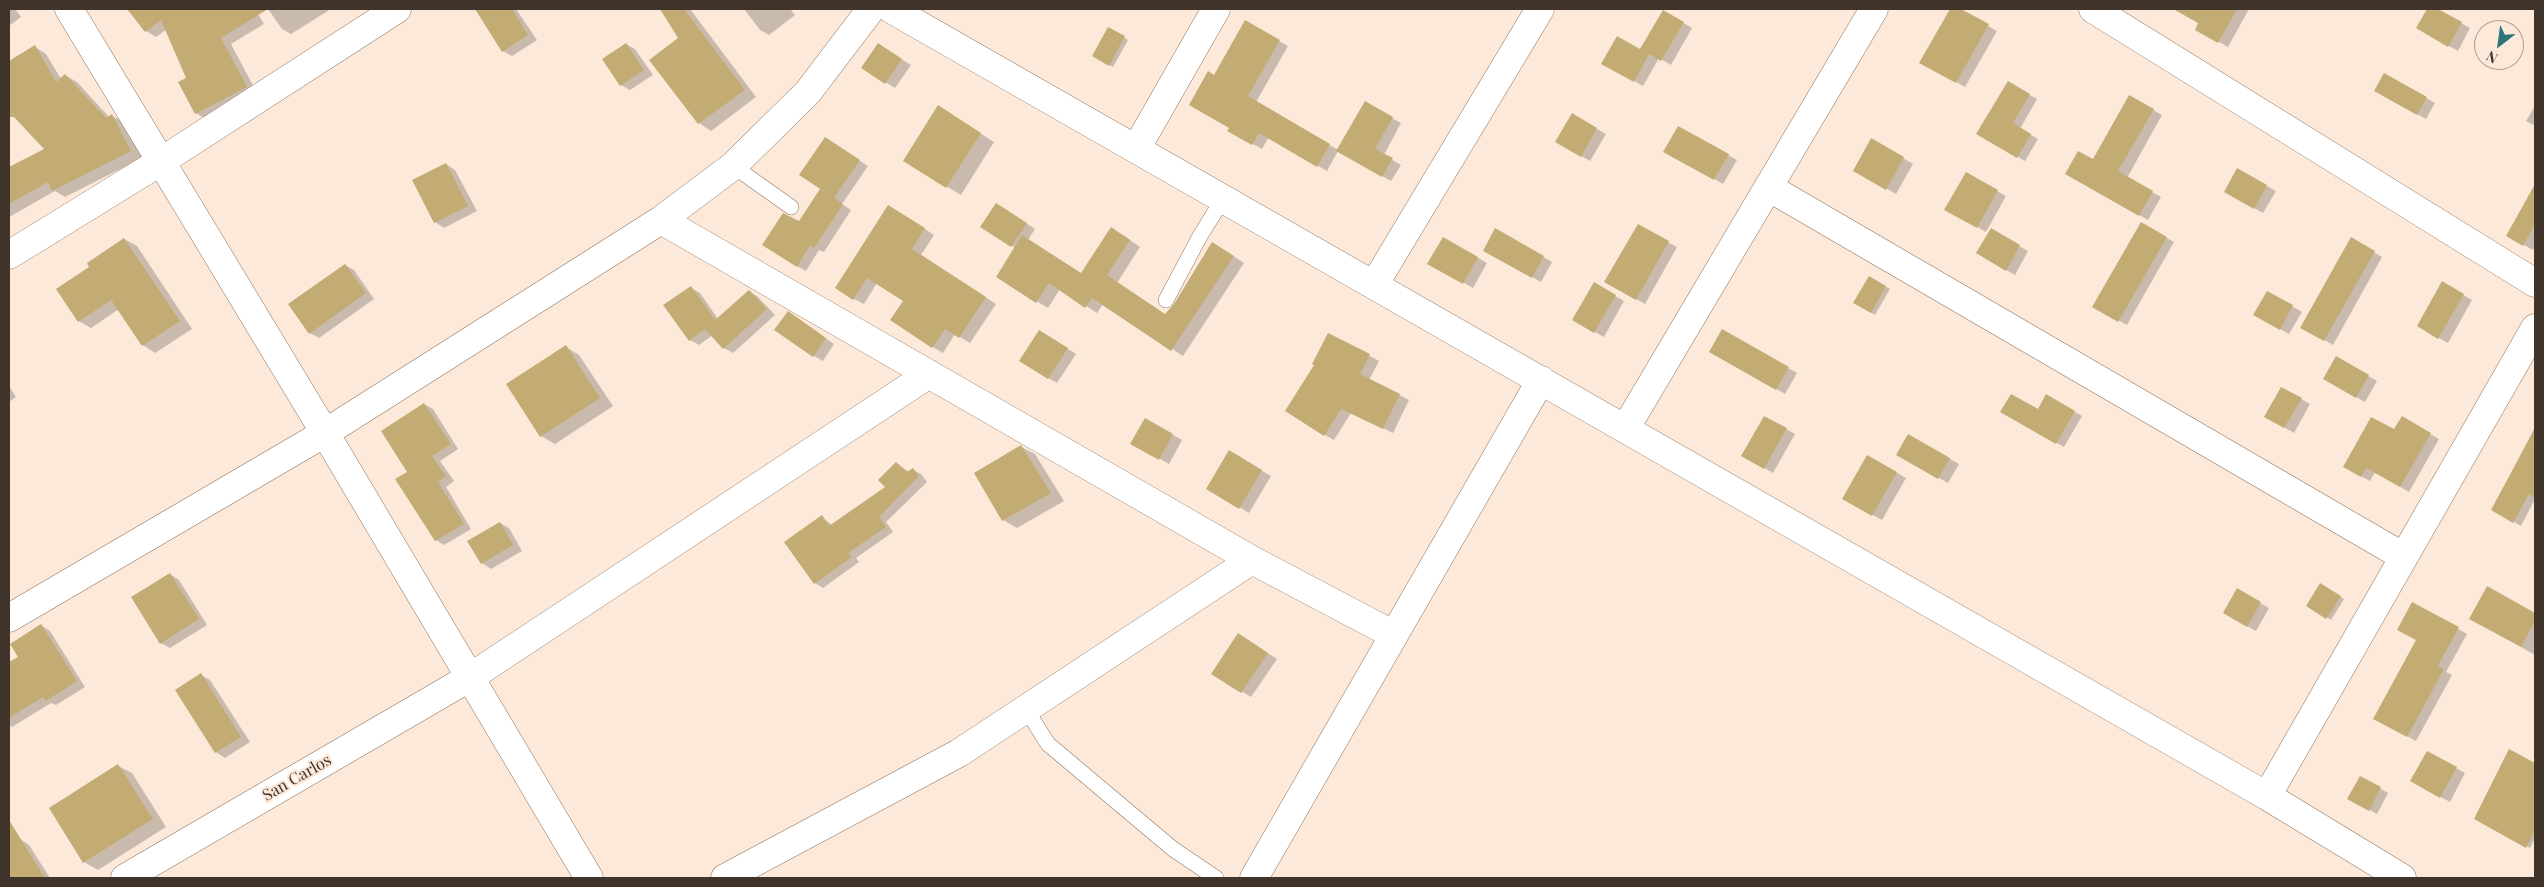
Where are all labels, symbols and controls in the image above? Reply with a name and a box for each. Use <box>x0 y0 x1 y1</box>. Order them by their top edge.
north arrow <box>2474 20 2524 70</box>
text: N <box>2483 47 2501 68</box>
street label: San Carlos <box>259 751 335 805</box>

